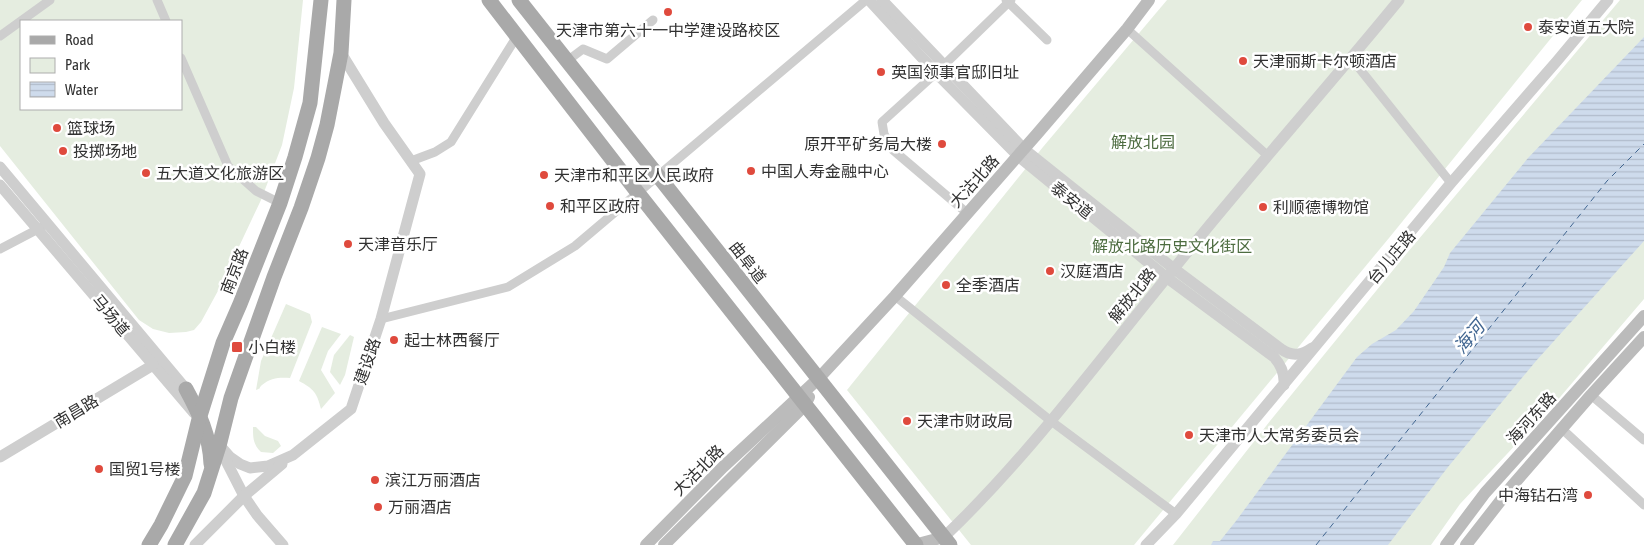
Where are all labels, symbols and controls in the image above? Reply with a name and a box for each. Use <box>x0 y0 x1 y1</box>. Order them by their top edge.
marker: 天津市第六十一中学建设路校区 <box>662 6 674 18</box>
place label: 泰安道五大院 <box>1538 18 1634 36</box>
legend <box>20 20 182 110</box>
place label: 天津市第六十一中学建设路校区 <box>556 21 780 39</box>
marker: 泰安道五大院 <box>1522 21 1534 33</box>
text: Road <box>65 31 94 48</box>
place label: 天津丽斯卡尔顿酒店 <box>1253 52 1397 70</box>
marker: 天津丽斯卡尔顿酒店 <box>1237 55 1249 67</box>
text: Park <box>65 56 90 73</box>
place label: 英国领事官邸旧址 <box>891 63 1019 81</box>
marker: 英国领事官邸旧址 <box>875 66 887 78</box>
text: Water <box>65 81 98 98</box>
place label: 篮球场 <box>67 119 115 137</box>
marker: 篮球场 <box>51 122 63 134</box>
park label: 解放北园 <box>1111 133 1175 151</box>
place label: 原开平矿务局大楼 <box>804 135 932 153</box>
marker: 原开平矿务局大楼 <box>936 138 948 150</box>
place label: 投掷场地 <box>73 142 137 160</box>
marker: 投掷场地 <box>57 145 69 157</box>
street label: 大沽北路 <box>946 151 1002 211</box>
place label: 中国人寿金融中心 <box>761 162 889 180</box>
place label: 五大道文化旅游区 <box>156 164 284 182</box>
marker: 中国人寿金融中心 <box>745 165 757 177</box>
place label: 天津市和平区人民政府 <box>554 166 714 184</box>
marker: 五大道文化旅游区 <box>140 167 152 179</box>
marker: 天津市和平区人民政府 <box>538 169 550 181</box>
street label: 泰安道 <box>1048 178 1096 222</box>
place label: 和平区政府 <box>560 197 640 215</box>
place label: 利顺德博物馆 <box>1273 198 1369 216</box>
marker: 和平区政府 <box>544 200 556 212</box>
marker: 利顺德博物馆 <box>1257 201 1269 213</box>
street label: 台儿庄路 <box>1364 227 1418 287</box>
place label: 天津音乐厅 <box>358 235 438 253</box>
park label: 解放北路历史文化街区 <box>1092 237 1252 255</box>
marker: 天津音乐厅 <box>342 238 354 250</box>
street label: 曲阜道 <box>726 238 770 286</box>
street label: 南京路 <box>217 245 251 297</box>
place label: 汉庭酒店 <box>1060 262 1124 280</box>
street label: 解放北路 <box>1105 264 1159 326</box>
marker: 汉庭酒店 <box>1044 265 1056 277</box>
place label: 全季酒店 <box>956 276 1020 294</box>
marker: 全季酒店 <box>940 279 952 291</box>
street label: 马场道 <box>89 291 133 339</box>
water label: 海河 <box>1449 314 1491 358</box>
place label: 起士林西餐厅 <box>404 331 500 349</box>
marker: 起士林西餐厅 <box>388 334 400 346</box>
street label: 建设路 <box>351 335 383 387</box>
place label: 小白楼 <box>248 338 296 356</box>
marker: 小白楼 <box>230 340 244 354</box>
street label: 海河东路 <box>1503 388 1559 448</box>
street label: 南昌路 <box>51 391 101 431</box>
place label: 天津市财政局 <box>917 412 1013 430</box>
marker: 天津市财政局 <box>901 415 913 427</box>
place label: 天津市人大常务委员会 <box>1199 426 1359 444</box>
marker: 天津市人大常务委员会 <box>1183 429 1195 441</box>
street label: 大沽北路 <box>669 441 727 499</box>
place label: 国贸1号楼 <box>109 460 181 478</box>
marker: 国贸1号楼 <box>93 463 105 475</box>
place label: 滨江万丽酒店 <box>385 471 481 489</box>
marker: 滨江万丽酒店 <box>369 474 381 486</box>
place label: 中海钻石湾 <box>1498 486 1578 504</box>
marker: 中海钻石湾 <box>1582 489 1594 501</box>
place label: 万丽酒店 <box>388 498 452 516</box>
marker: 万丽酒店 <box>372 501 384 513</box>

